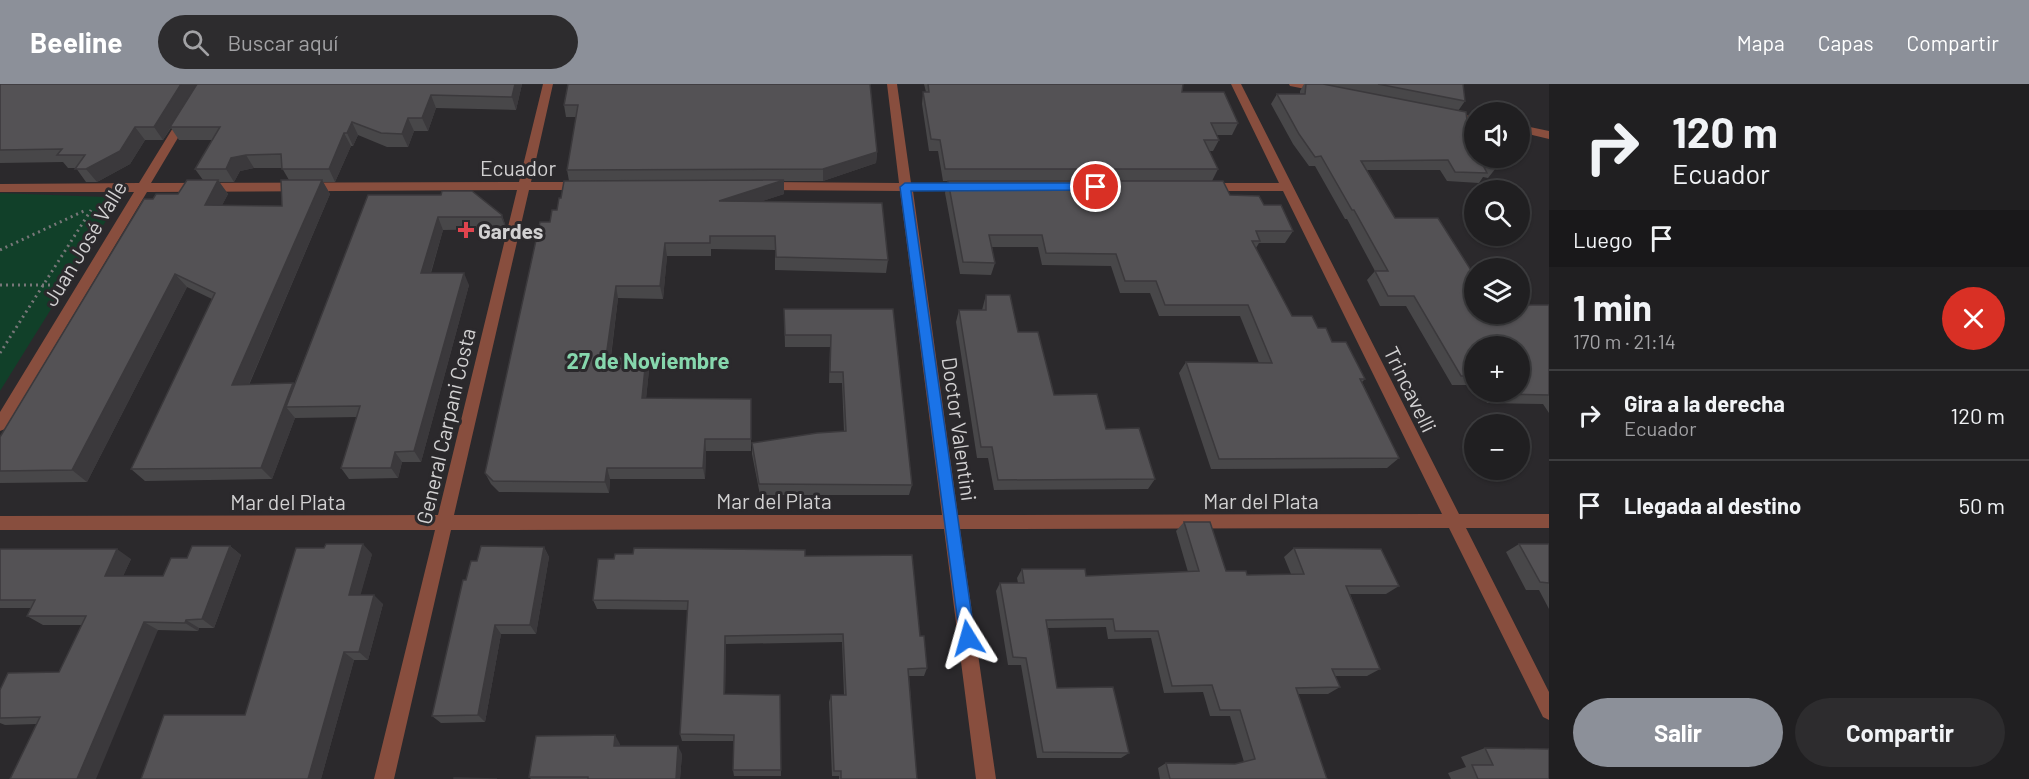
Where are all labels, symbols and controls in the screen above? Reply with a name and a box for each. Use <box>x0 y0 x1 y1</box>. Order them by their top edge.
search box <box>158 15 578 69</box>
text: Beeline <box>30 25 122 59</box>
icon: search <box>179 26 212 59</box>
text: Buscar aquí <box>227 29 338 55</box>
text: Mapa <box>1737 30 1785 55</box>
text: Capas <box>1818 30 1874 55</box>
text: Compartir <box>1907 30 1999 55</box>
map controls <box>1464 102 1530 480</box>
button: sound <box>1464 102 1530 168</box>
text: 120 m <box>1672 106 1778 156</box>
icon: right <box>1573 108 1651 186</box>
street label: Ecuador <box>480 155 556 180</box>
text: Ecuador <box>1672 157 1770 189</box>
pin <box>1070 161 1121 212</box>
icon: arrive <box>1079 170 1112 203</box>
street label: Juan José Valle <box>37 176 131 310</box>
button: search <box>1464 180 1530 246</box>
place label: Gardes <box>478 218 543 243</box>
icon: arrive <box>1645 222 1678 255</box>
marker: Gardes <box>459 223 473 237</box>
text: Luego <box>1573 226 1633 252</box>
button: layers <box>1464 258 1530 324</box>
text: 1 min <box>1573 285 1652 328</box>
button: close <box>1942 287 2005 350</box>
street label: General Carpani Costa <box>410 325 480 527</box>
text: 170 m · 21:14 <box>1573 329 1676 353</box>
button: + <box>1464 336 1530 402</box>
street label: Trincavelli <box>1380 342 1442 436</box>
district label: 27 de Noviembre <box>567 347 729 373</box>
street label: Doctor Valentini <box>938 355 982 503</box>
text: Gira a la derecha <box>1624 390 1785 416</box>
icon: right <box>1573 399 1606 432</box>
text: 120 m <box>1950 402 2005 428</box>
button: − <box>1464 414 1530 480</box>
text: Ecuador <box>1624 416 1697 440</box>
street label: Mar del Plata <box>716 488 832 513</box>
street label: Mar del Plata <box>1203 488 1319 513</box>
street label: Mar del Plata <box>230 489 346 514</box>
icon: arrive <box>1573 489 1606 522</box>
text: Llegada al destino <box>1624 492 1801 518</box>
text: 50 m <box>1959 492 2005 518</box>
position arrow <box>936 606 1000 670</box>
button: Salir <box>1573 698 1783 767</box>
button: Compartir <box>1795 698 2005 767</box>

